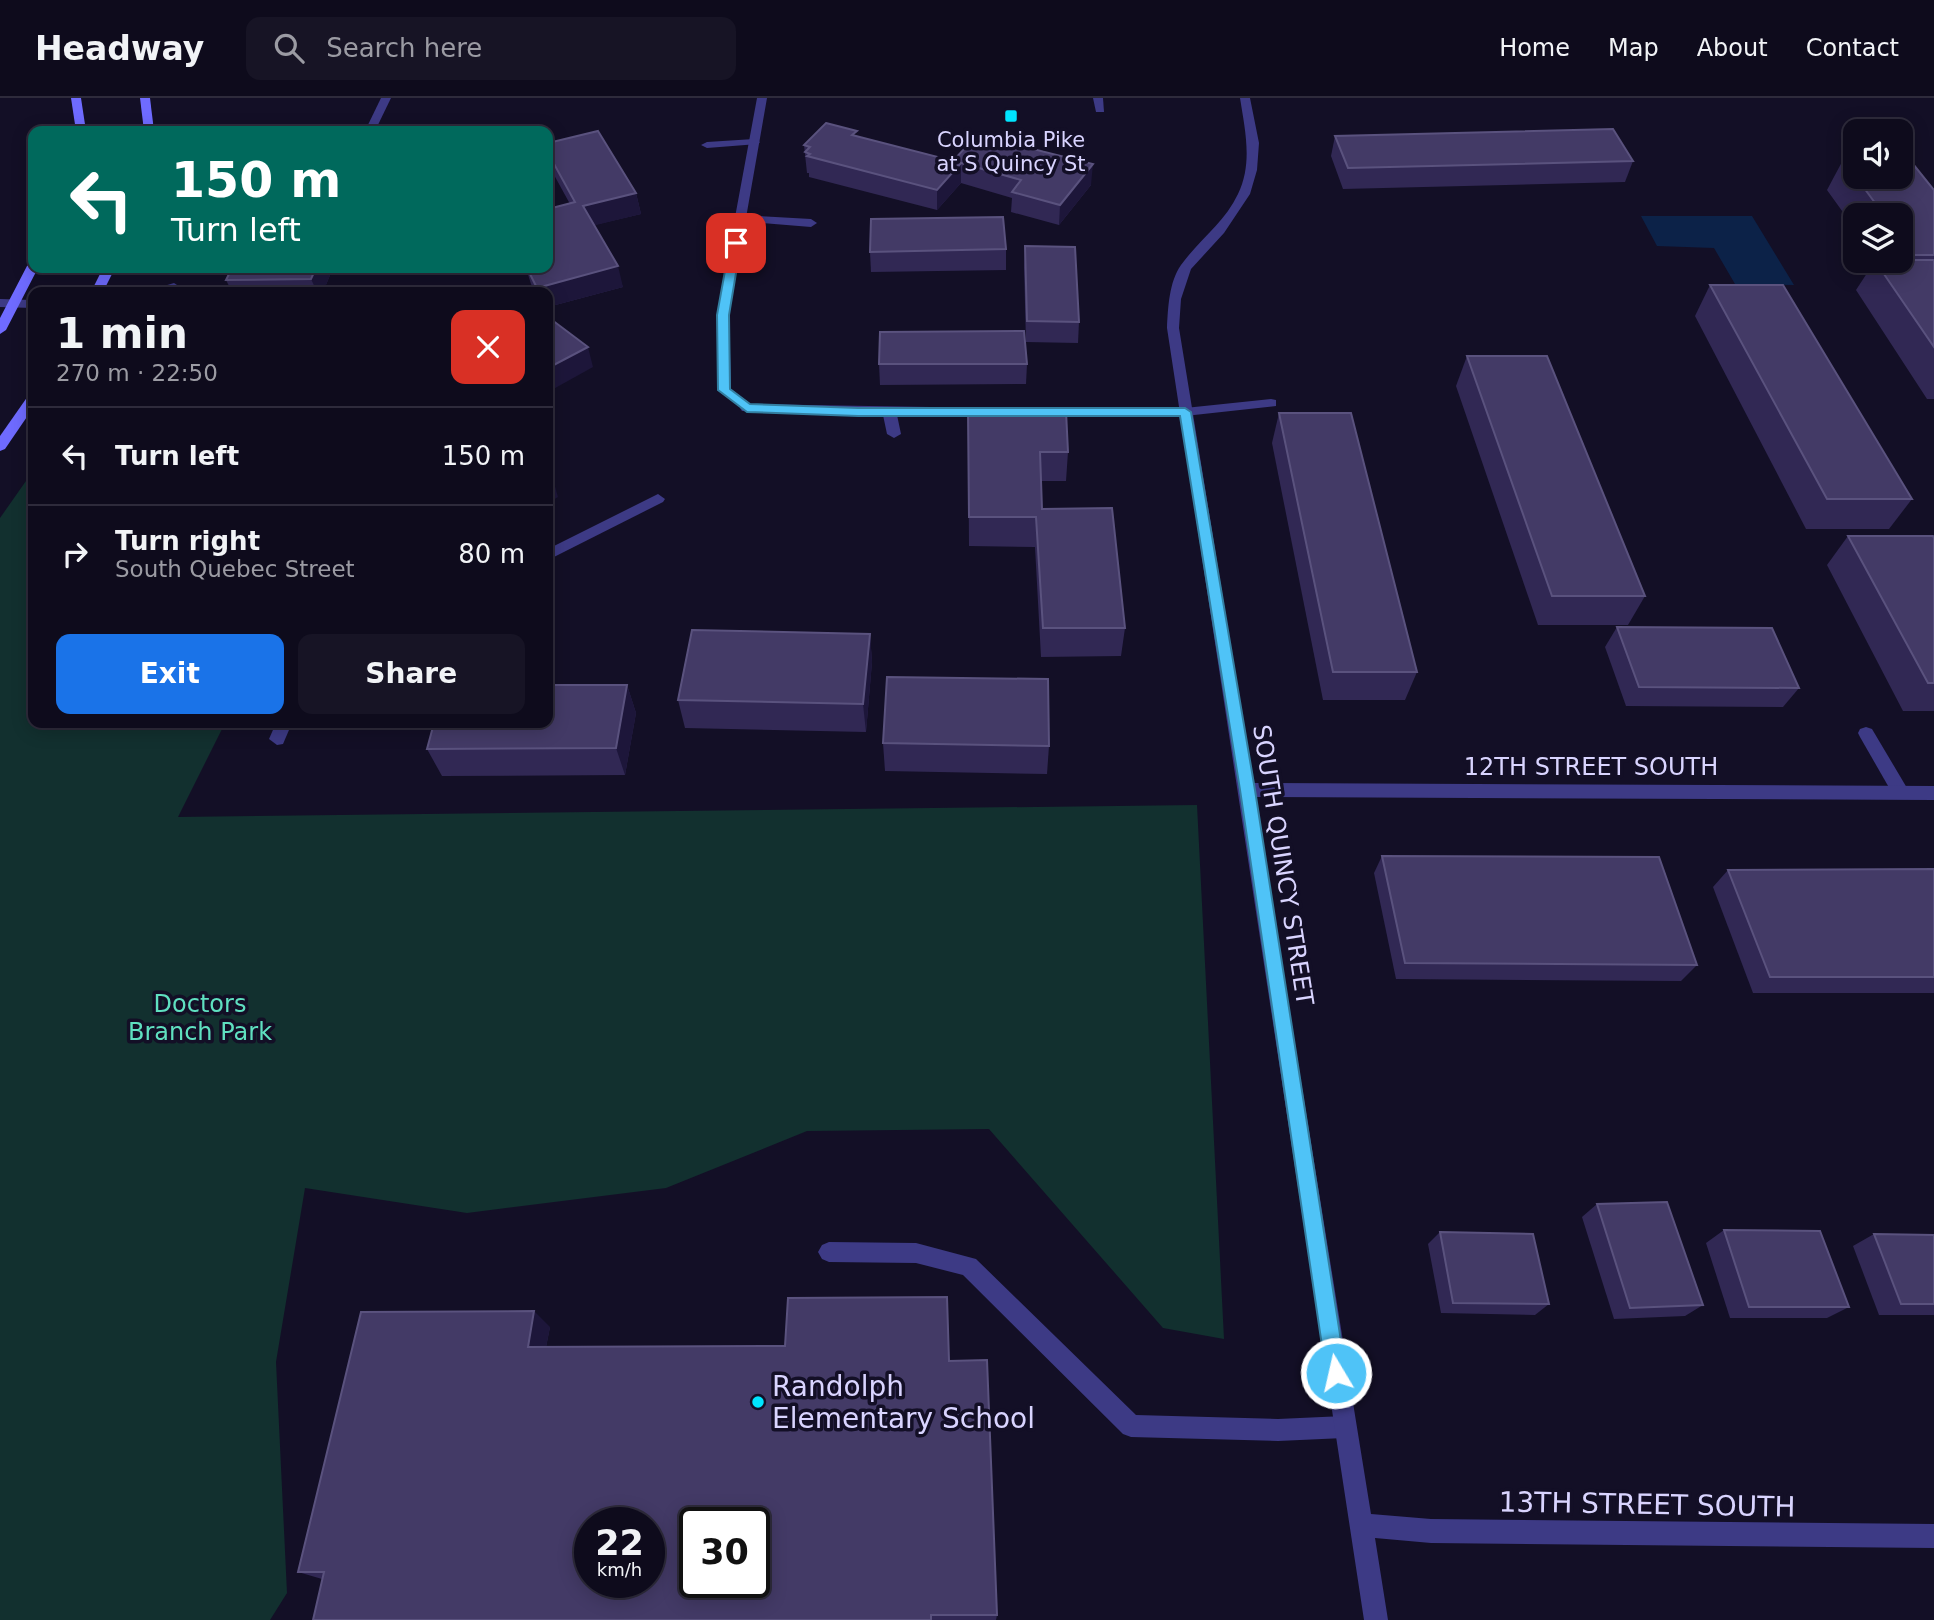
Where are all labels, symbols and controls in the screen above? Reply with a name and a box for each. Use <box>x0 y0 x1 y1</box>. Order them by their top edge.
search box <box>246 17 736 80</box>
text: Headway <box>35 29 204 68</box>
icon: search <box>270 29 308 67</box>
text: Search here <box>326 33 482 63</box>
text: Home <box>1499 34 1570 62</box>
text: Map <box>1608 34 1659 62</box>
text: About <box>1697 34 1768 62</box>
text: Contact <box>1806 34 1899 62</box>
marker: Columbia Pike at S Quincy St <box>1003 108 1019 124</box>
map controls <box>1843 119 1913 273</box>
button: sound <box>1843 119 1913 189</box>
place label: Columbia Pike at S Quincy St <box>937 128 1085 176</box>
text: 150 m <box>171 152 341 209</box>
icon: left <box>56 154 147 245</box>
button: layers <box>1843 203 1913 273</box>
text: Turn left <box>171 211 301 249</box>
pin <box>706 213 766 273</box>
icon: arrive <box>717 224 755 262</box>
text: 1 min <box>56 309 188 358</box>
button: close <box>451 310 525 384</box>
text: 270 m · 22:50 <box>56 360 218 386</box>
icon: left <box>56 437 94 475</box>
text: Turn left <box>115 441 239 471</box>
text: 150 m <box>442 441 525 471</box>
text: Turn right <box>115 526 260 556</box>
icon: right <box>56 535 94 573</box>
text: 80 m <box>458 539 525 569</box>
text: South Quebec Street <box>115 556 355 582</box>
button: Exit <box>56 634 284 714</box>
button: Share <box>298 634 525 714</box>
street label: SOUTH QUINCY STREET <box>1247 723 1319 1008</box>
street label: 12TH STREET SOUTH <box>1464 753 1718 781</box>
park label: Doctors Branch Park <box>128 990 272 1046</box>
position arrow <box>1299 1336 1373 1410</box>
place label: Randolph Elementary School <box>772 1370 1035 1435</box>
marker: Randolph Elementary School <box>750 1394 766 1410</box>
street label: 13TH STREET SOUTH <box>1498 1485 1796 1524</box>
speed limit sign: 30 <box>679 1507 770 1598</box>
text: 22 <box>595 1523 644 1563</box>
text: km/h <box>597 1559 642 1580</box>

